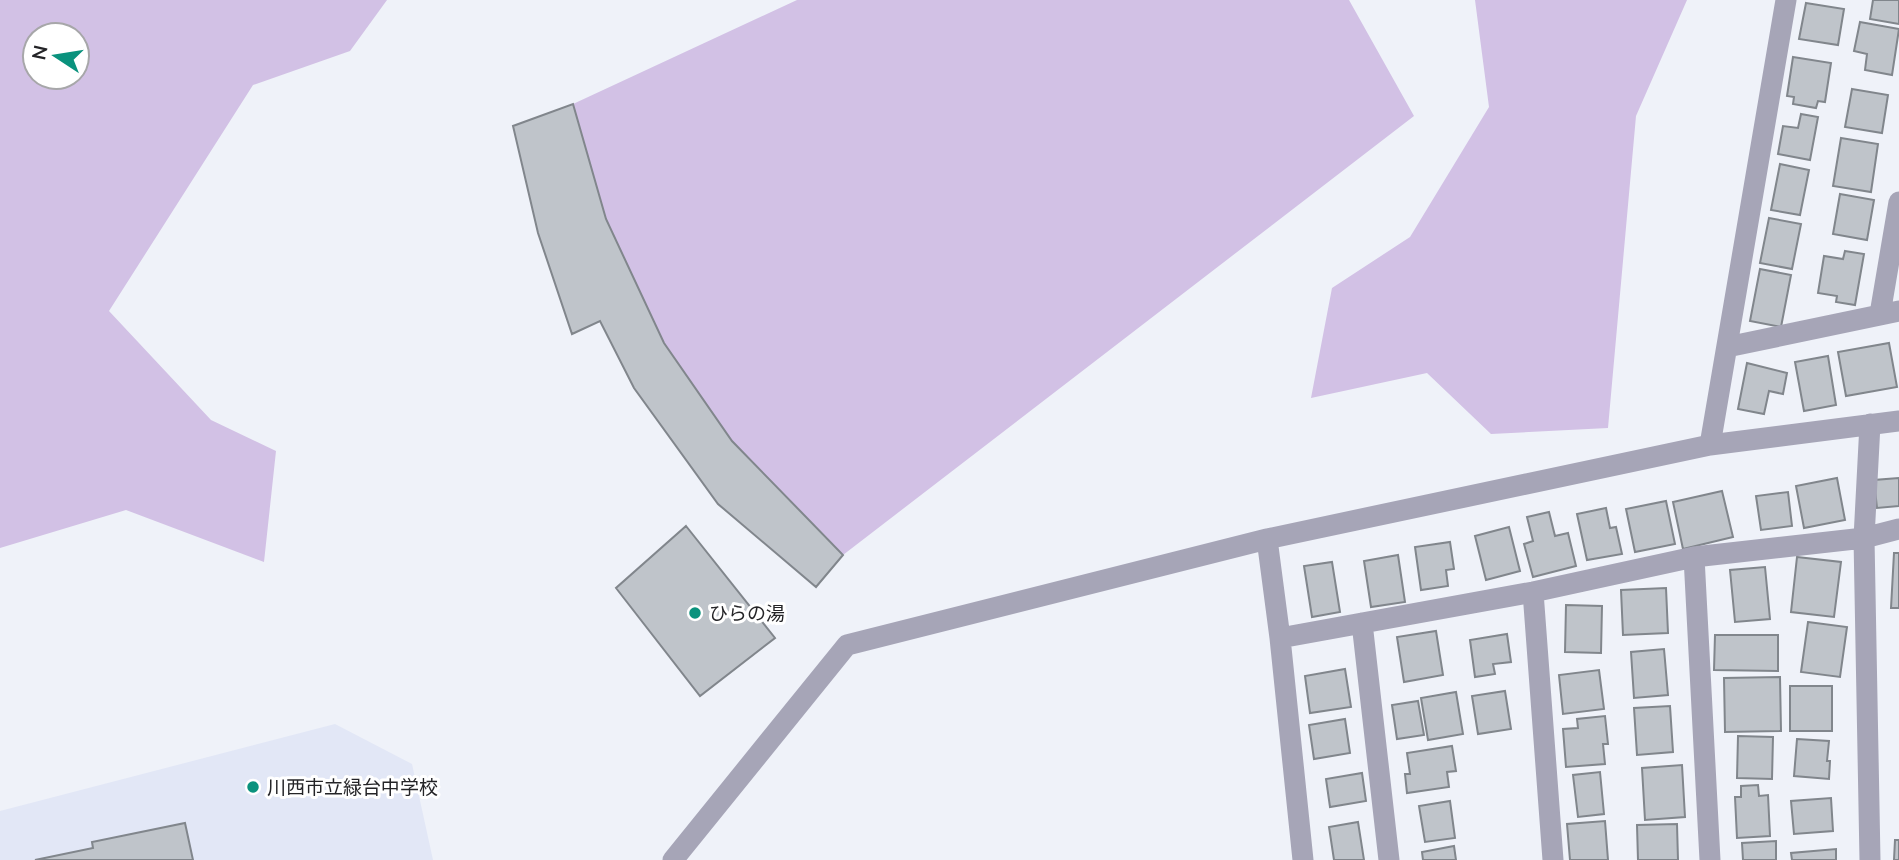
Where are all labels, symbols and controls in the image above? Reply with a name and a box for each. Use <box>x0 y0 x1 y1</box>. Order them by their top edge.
north arrow <box>21 21 91 91</box>
text: N <box>26 43 53 62</box>
place label: ひらの湯 <box>709 601 785 625</box>
marker: ひらの湯 <box>687 605 703 621</box>
place label: 川西市立緑台中学校 <box>267 775 438 799</box>
marker: 川西市立緑台中学校 <box>245 779 261 795</box>

